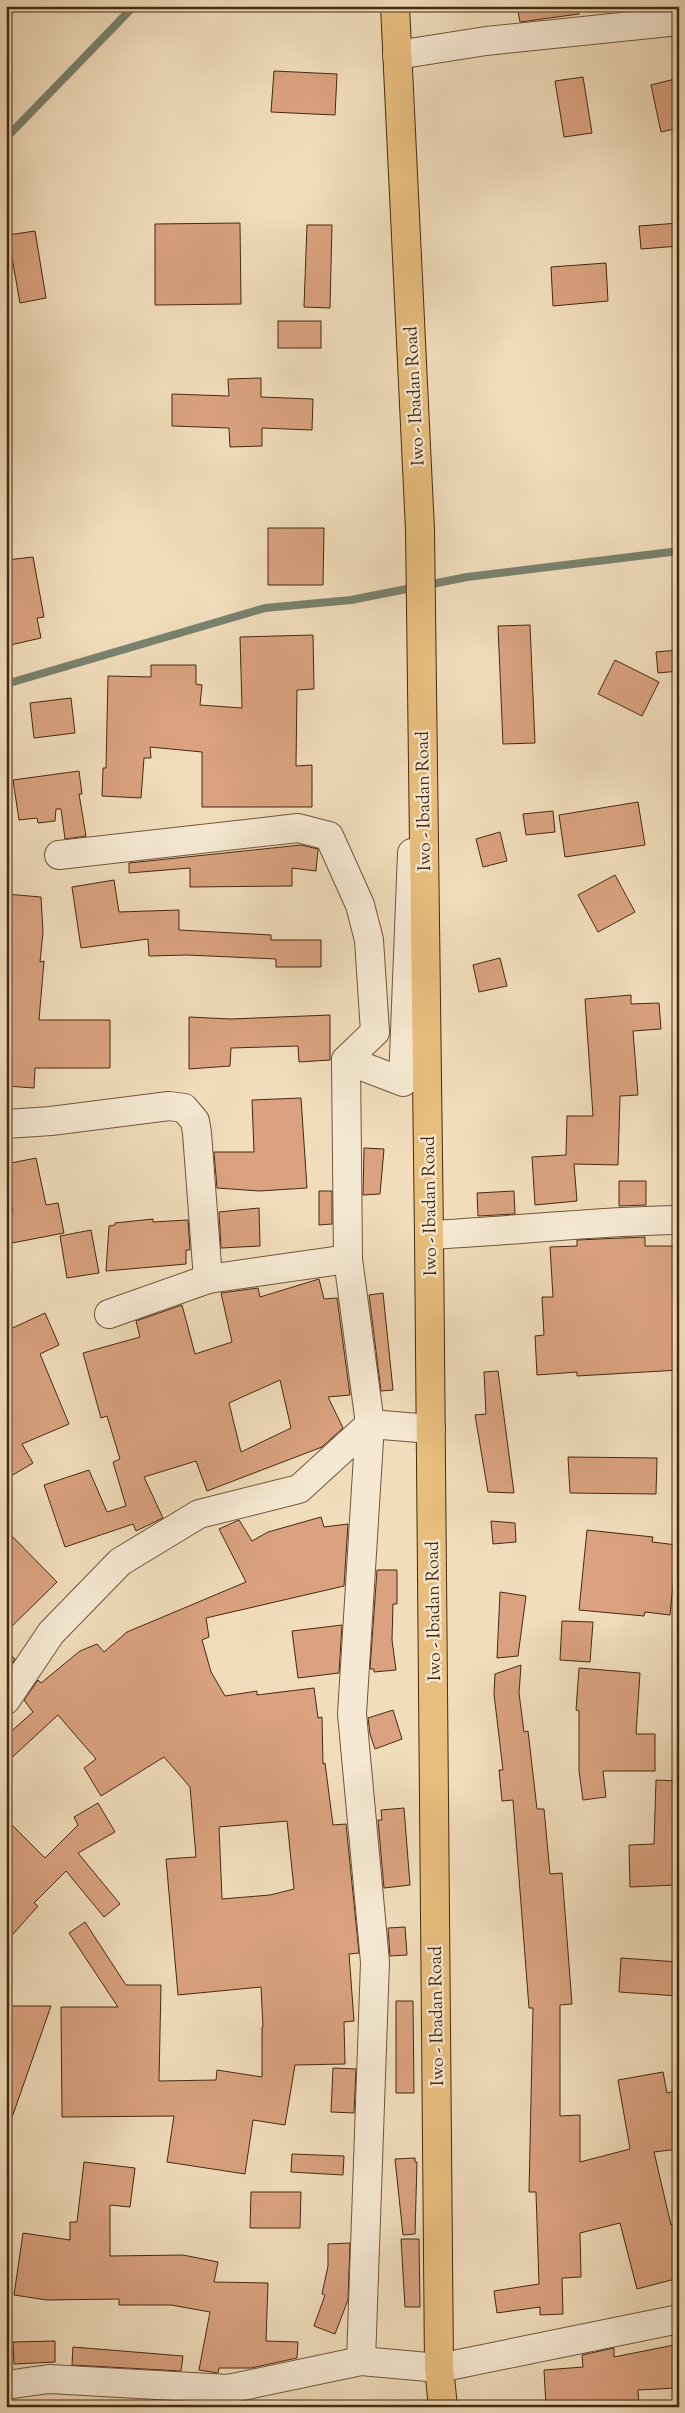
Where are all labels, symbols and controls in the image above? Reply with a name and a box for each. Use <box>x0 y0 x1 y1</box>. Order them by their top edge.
street label: Iwo - Ibadan Road <box>399 325 433 466</box>
street label: Iwo - Ibadan Road <box>411 731 439 871</box>
street label: Iwo - Ibadan Road <box>417 1136 445 1276</box>
street label: Iwo - Ibadan Road <box>421 1541 449 1681</box>
street label: Iwo - Ibadan Road <box>424 1946 452 2086</box>

